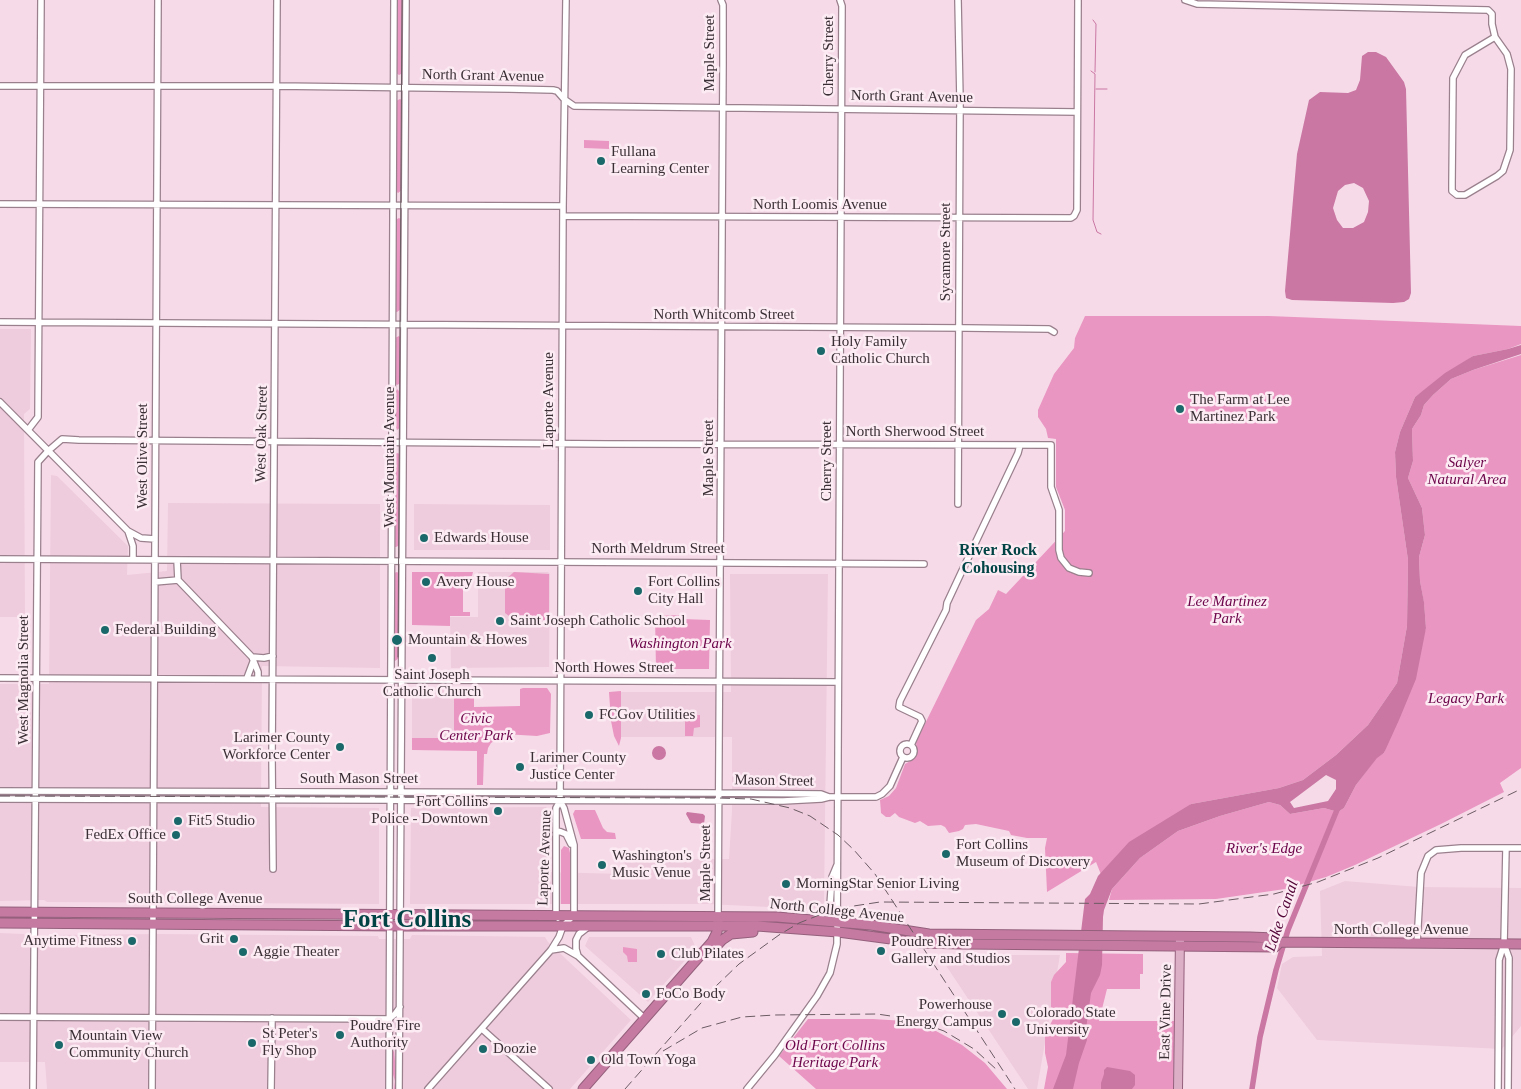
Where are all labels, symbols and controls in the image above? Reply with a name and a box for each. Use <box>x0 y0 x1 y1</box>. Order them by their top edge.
street label: Maple Street <box>701 14 719 92</box>
street label: Cherry Street <box>820 16 838 96</box>
street label: North Grant Avenue <box>422 66 544 86</box>
street label: North Grant Avenue <box>851 87 973 107</box>
place label: Fullana Learning Center <box>611 143 709 178</box>
marker: Fullana Learning Center <box>595 155 607 167</box>
street label: North Loomis Avenue <box>753 196 887 214</box>
street label: Sycamore Street <box>937 203 955 301</box>
street label: North Whitcomb Street <box>654 306 794 324</box>
place label: Holy Family Catholic Church <box>831 333 930 368</box>
marker: Holy Family Catholic Church <box>815 345 827 357</box>
street label: Laporte Avenue <box>540 352 558 448</box>
street label: West Oak Street <box>252 385 272 483</box>
street label: West Mountain Avenue <box>381 387 399 527</box>
place label: The Farm at Lee Martinez Park <box>1190 391 1290 426</box>
street label: West Olive Street <box>134 403 152 509</box>
marker: The Farm at Lee Martinez Park <box>1174 403 1186 415</box>
street label: Maple Street <box>700 419 718 497</box>
street label: Cherry Street <box>818 421 836 501</box>
street label: North Sherwood Street <box>846 423 984 441</box>
park label: Salyer Natural Area <box>1427 454 1507 489</box>
place label: Edwards House <box>434 529 529 547</box>
marker: Edwards House <box>418 532 430 544</box>
street label: North Meldrum Street <box>591 540 725 558</box>
district label: River Rock Cohousing <box>959 541 1037 579</box>
place label: Avery House <box>436 573 514 591</box>
place label: Fort Collins City Hall <box>648 573 720 608</box>
marker: Avery House <box>420 576 432 588</box>
marker: Fort Collins City Hall <box>632 585 644 597</box>
park label: Lee Martinez Park <box>1187 593 1267 628</box>
place label: Saint Joseph Catholic School <box>510 612 685 630</box>
street label: West Magnolia Street <box>15 615 33 745</box>
marker: Saint Joseph Catholic School <box>494 615 506 627</box>
place label: Federal Building <box>115 621 216 639</box>
marker: Federal Building <box>99 624 111 636</box>
place label: Mountain & Howes <box>408 631 527 649</box>
marker: Mountain & Howes <box>390 633 404 647</box>
park label: Washington Park <box>628 635 732 653</box>
marker: Saint Joseph Catholic Church <box>426 652 438 664</box>
street label: North Howes Street <box>554 659 674 677</box>
place label: Saint Joseph Catholic Church <box>383 666 481 701</box>
park label: Legacy Park <box>1428 690 1504 708</box>
place label: FCGov Utilities <box>599 706 695 724</box>
marker: FCGov Utilities <box>583 709 595 721</box>
park label: Civic Center Park <box>439 710 513 745</box>
place label: Larimer County Workforce Center <box>223 729 330 764</box>
marker: Larimer County Workforce Center <box>334 741 346 753</box>
place label: Larimer County Justice Center <box>530 749 626 784</box>
marker: Larimer County Justice Center <box>514 761 526 773</box>
street label: South Mason Street <box>300 770 418 788</box>
street label: Mason Street <box>734 771 814 791</box>
place label: Fort Collins Police - Downtown <box>371 793 488 828</box>
marker: Fort Collins Police - Downtown <box>492 805 504 817</box>
street label: Laporte Avenue <box>534 810 556 906</box>
place label: Fit5 Studio <box>188 812 255 830</box>
marker: Fit5 Studio <box>172 815 184 827</box>
street label: Maple Street <box>697 824 715 902</box>
place label: FedEx Office <box>85 826 166 844</box>
marker: FedEx Office <box>170 829 182 841</box>
place label: Fort Collins Museum of Discovery <box>956 836 1090 871</box>
park label: River's Edge <box>1226 840 1302 858</box>
place label: Washington's Music Venue <box>612 847 692 882</box>
marker: Fort Collins Museum of Discovery <box>940 848 952 860</box>
marker: Washington's Music Venue <box>596 859 608 871</box>
place label: MorningStar Senior Living <box>796 875 959 893</box>
marker: MorningStar Senior Living <box>780 878 792 890</box>
water label: Lake Canal <box>1261 878 1303 954</box>
street label: South College Avenue <box>128 890 262 908</box>
street label: North College Avenue <box>769 895 905 927</box>
district label: Fort Collins <box>343 906 471 936</box>
street label: North College Avenue <box>1334 921 1468 939</box>
place label: Grit <box>200 930 224 948</box>
place label: Anytime Fitness <box>23 932 122 950</box>
marker: Grit <box>228 933 240 945</box>
place label: Poudre River Gallery and Studios <box>891 933 1010 968</box>
marker: Anytime Fitness <box>126 935 138 947</box>
place label: Aggie Theater <box>253 943 339 961</box>
place label: Club Pilates <box>671 945 744 963</box>
marker: Poudre River Gallery and Studios <box>875 945 887 957</box>
marker: Aggie Theater <box>237 946 249 958</box>
marker: Club Pilates <box>655 948 667 960</box>
street label: East Vine Drive <box>1156 964 1176 1060</box>
place label: FoCo Body <box>656 985 726 1003</box>
marker: FoCo Body <box>640 988 652 1000</box>
place label: Powerhouse Energy Campus <box>896 996 992 1031</box>
place label: Colorado State University <box>1026 1004 1116 1039</box>
marker: Powerhouse Energy Campus <box>996 1008 1008 1020</box>
marker: Colorado State University <box>1010 1016 1022 1028</box>
place label: Poudre Fire Authority <box>350 1017 420 1052</box>
place label: St Peter's Fly Shop <box>262 1025 318 1060</box>
place label: Mountain View Community Church <box>69 1027 189 1062</box>
marker: Poudre Fire Authority <box>334 1029 346 1041</box>
marker: St Peter's Fly Shop <box>246 1037 258 1049</box>
park label: Old Fort Collins Heritage Park <box>785 1037 885 1072</box>
marker: Mountain View Community Church <box>53 1039 65 1051</box>
place label: Doozie <box>493 1040 536 1058</box>
marker: Doozie <box>477 1043 489 1055</box>
place label: Old Town Yoga <box>601 1051 696 1069</box>
marker: Old Town Yoga <box>585 1054 597 1066</box>

